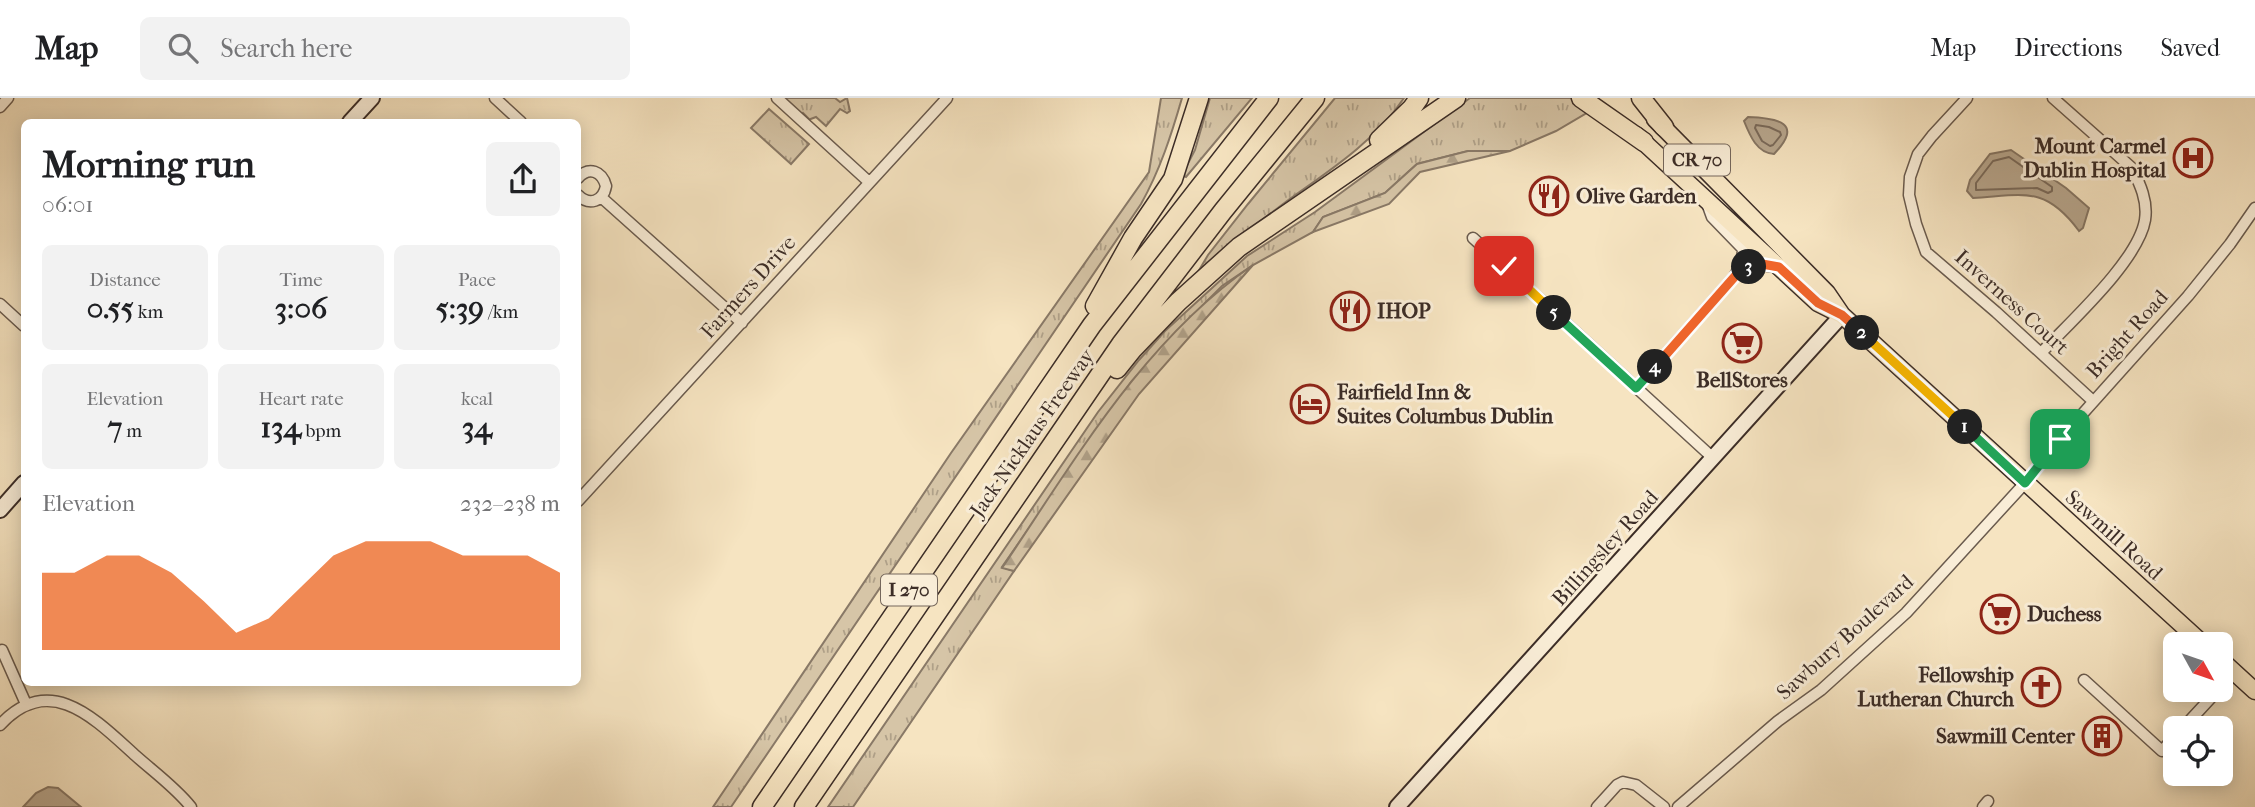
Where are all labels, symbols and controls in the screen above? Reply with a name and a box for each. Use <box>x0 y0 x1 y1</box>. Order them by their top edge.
search box <box>140 17 630 80</box>
text: Map <box>35 29 98 68</box>
icon: search <box>164 29 202 67</box>
text: Search here <box>220 33 352 64</box>
text: Map <box>1930 34 1976 62</box>
text: Directions <box>2014 34 2122 62</box>
text: Saved <box>2160 34 2220 62</box>
place label: Mount Carmel Dublin Hospital <box>2024 134 2166 182</box>
hospital icon: Mount Carmel Dublin Hospital <box>2172 137 2214 179</box>
text: Morning run <box>42 142 255 187</box>
button: share <box>486 142 560 216</box>
road number: CR 70 <box>1664 144 1730 176</box>
restaurant icon: Olive Garden <box>1528 175 1570 217</box>
place label: Olive Garden <box>1576 184 1697 208</box>
text: 06:01 <box>42 191 93 218</box>
street label: Farmers Drive <box>696 231 800 343</box>
pin <box>1474 236 1534 296</box>
street label: Inverness Court <box>1950 245 2074 360</box>
icon: check <box>1485 247 1523 285</box>
pin: 3 <box>1732 250 1766 284</box>
text: 3 <box>1745 255 1752 277</box>
text: Distance <box>89 269 161 291</box>
text: Time <box>279 269 323 291</box>
text: Pace <box>458 269 496 291</box>
street label: Bright Road <box>2081 285 2173 383</box>
restaurant icon: IHOP <box>1329 290 1371 332</box>
text: 0.55 <box>87 291 134 326</box>
text: 3:06 <box>275 291 327 326</box>
text: 5:39 <box>436 291 484 326</box>
pin: 5 <box>1536 296 1572 330</box>
place label: IHOP <box>1377 299 1431 323</box>
text: km <box>134 301 163 323</box>
text: /km <box>484 301 518 323</box>
text: 5 <box>1549 301 1558 323</box>
pin: 2 <box>1844 316 1880 350</box>
text: 2 <box>1857 321 1866 343</box>
supermarket icon: BellStores <box>1721 322 1763 364</box>
street label: Jack Nicklaus Freeway <box>964 344 1100 523</box>
pin: 4 <box>1638 350 1672 384</box>
text: 4 <box>1649 355 1660 377</box>
place label: BellStores <box>1696 368 1788 392</box>
place label: Fairfield Inn & Suites Columbus Dublin <box>1336 380 1554 428</box>
hotel icon: Fairfield Inn & Suites Columbus Dublin <box>1289 383 1331 425</box>
text: Elevation <box>87 388 163 410</box>
text: Heart rate <box>258 388 344 410</box>
text: kcal <box>461 388 493 410</box>
pin <box>2030 409 2090 469</box>
text: 7 <box>108 410 122 445</box>
text: 134 <box>261 410 301 445</box>
text: 34 <box>462 410 492 445</box>
pin: 1 <box>1948 410 1982 444</box>
text: 1 <box>1961 415 1968 437</box>
text: m <box>122 420 142 442</box>
text: bpm <box>301 420 341 442</box>
icon: arrive <box>2041 420 2079 458</box>
street label: Billingsley Road <box>1547 485 1663 611</box>
street label: Sawmill Road <box>2061 485 2168 585</box>
text: Elevation <box>42 490 135 517</box>
text: 232–238 m <box>460 490 560 517</box>
street label: Sawbury Boulevard <box>1772 569 1919 704</box>
road number: I 270 <box>881 575 937 606</box>
supermarket icon: Duchess <box>1979 593 2021 635</box>
place label: Duchess <box>2027 602 2102 626</box>
north arrow <box>2163 632 2233 702</box>
map controls <box>2163 632 2233 786</box>
place label: Fellowship Lutheran Church <box>1857 663 2015 711</box>
church icon: Fellowship Lutheran Church <box>2020 666 2062 708</box>
building icon: Sawmill Center <box>2081 715 2123 757</box>
button: locate <box>2163 716 2233 786</box>
place label: Sawmill Center <box>1936 724 2076 748</box>

